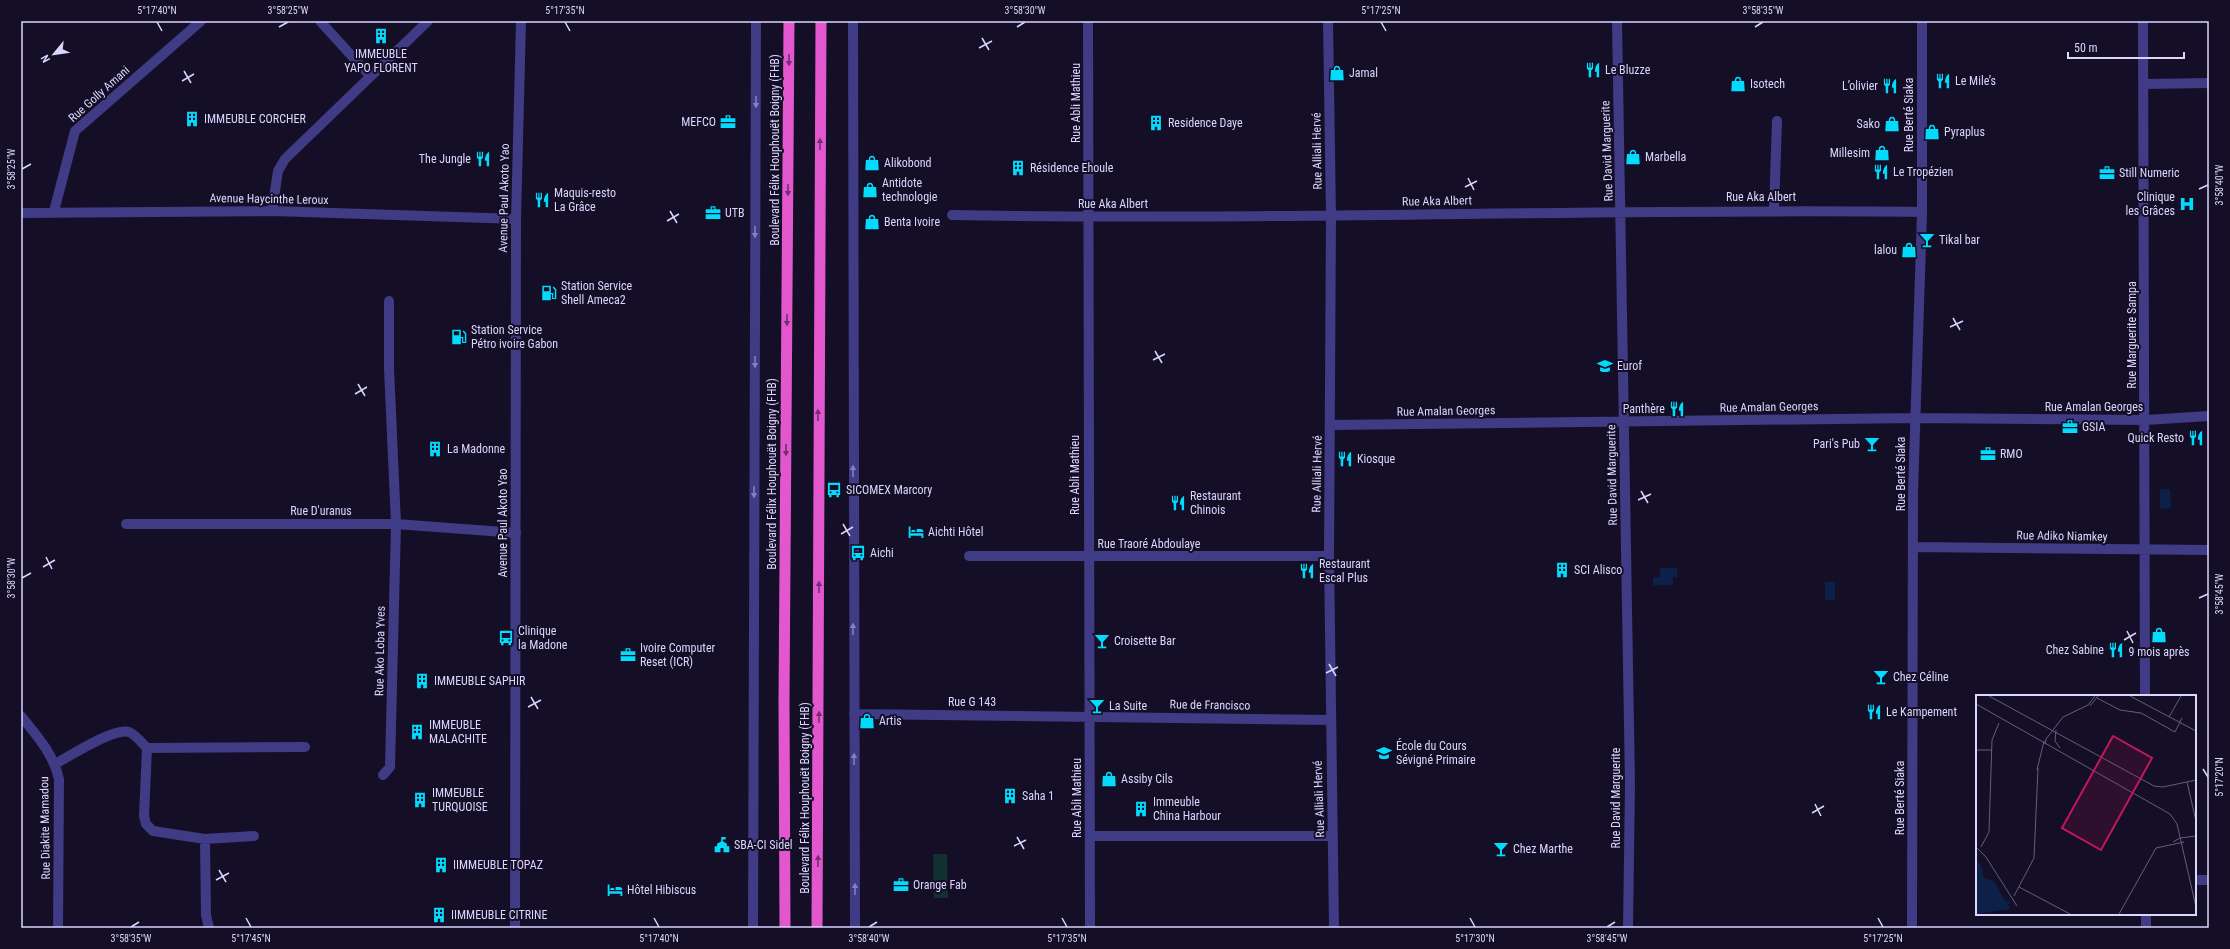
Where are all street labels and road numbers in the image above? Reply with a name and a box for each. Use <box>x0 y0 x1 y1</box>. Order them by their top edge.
street label: Boulevard Félix Houphouët Boigny (FHB) <box>768 54 782 246</box>
street label: Rue Golly Amani <box>66 63 132 125</box>
street label: Rue Abli Mathieu <box>1069 63 1083 143</box>
street label: Rue Berté Siaka <box>1902 78 1916 152</box>
street label: Rue David Marguerite <box>1598 100 1616 202</box>
street label: Rue Alliali Hervé <box>1309 112 1325 190</box>
street label: Avenue Paul Akoto Yao <box>496 143 512 253</box>
street label: Rue Aka Albert <box>1726 190 1796 204</box>
street label: Avenue Haycinthe Leroux <box>209 191 329 207</box>
street label: Rue Aka Albert <box>1402 193 1473 209</box>
street label: Rue Aka Albert <box>1078 197 1148 211</box>
street label: Rue Marguerite Sampa <box>2125 281 2139 389</box>
street label: Boulevard Félix Houphouët Boigny (FHB) <box>765 378 779 570</box>
street label: Rue Amalan Georges <box>1720 399 1818 415</box>
street label: Rue Amalan Georges <box>2045 400 2143 414</box>
street label: Rue Amalan Georges <box>1397 403 1495 419</box>
street label: Rue David Marguerite <box>1604 424 1620 526</box>
street label: Rue Abli Mathieu <box>1068 435 1082 515</box>
street label: Rue Alliali Hervé <box>1309 435 1325 513</box>
street label: Rue Berté Siaka <box>1894 437 1908 511</box>
street label: Avenue Paul Akoto Yao <box>496 468 510 578</box>
street label: Rue D'uranus <box>290 504 352 518</box>
street label: Rue Adiko Niamkey <box>2016 528 2108 544</box>
street label: Rue Traoré Abdoulaye <box>1098 537 1201 551</box>
street label: Rue Ako Loba Yves <box>372 606 388 696</box>
street label: Rue G 143 <box>948 695 996 709</box>
street label: Rue de Francisco <box>1169 697 1251 713</box>
street label: Boulevard Félix Houphouët Boigny (FHB) <box>798 702 812 894</box>
street label: Rue David Marguerite <box>1609 747 1623 848</box>
street label: Rue Abli Mathieu <box>1070 758 1084 838</box>
street label: Rue Alliali Hervé <box>1311 760 1327 838</box>
street label: Rue Berté Siaka <box>1893 761 1907 835</box>
street label: Rue Diakite Mamadou <box>37 776 53 880</box>

